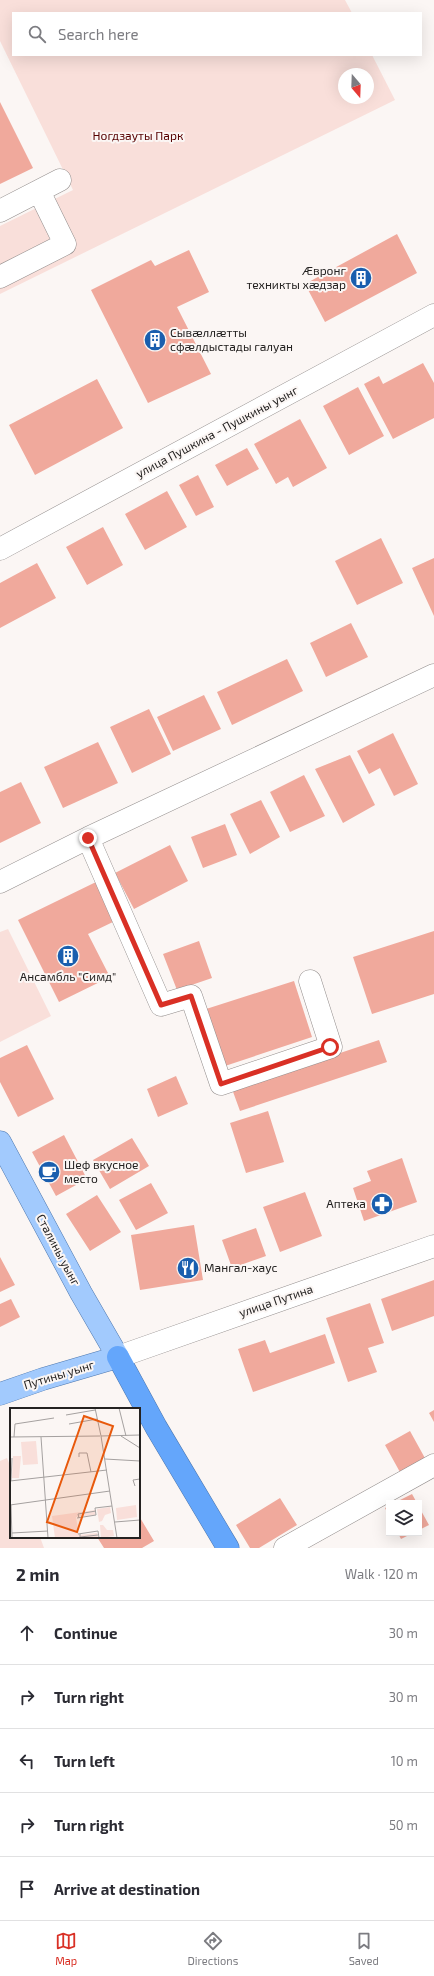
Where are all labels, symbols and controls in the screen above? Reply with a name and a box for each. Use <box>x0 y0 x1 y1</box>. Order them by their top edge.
search box <box>12 12 422 56</box>
icon: search <box>26 23 48 45</box>
text: Search here <box>58 25 139 43</box>
north arrow <box>338 68 374 104</box>
park label: Ногдзауты Парк <box>93 128 184 143</box>
place label: Æвpонг техникты хæдзар <box>246 263 346 291</box>
building icon: Æвpонг техникты хæдзар <box>348 265 374 291</box>
place label: Сывæллæтты сфæлдыстады галуан <box>170 325 293 354</box>
building icon: Сывæллæтты сфæлдыстады галуан <box>142 327 168 353</box>
street label: улица Пушкина - Пушкины уынг <box>133 382 301 481</box>
route end <box>79 829 97 847</box>
building icon: Ансамбль "Симд" <box>55 943 81 969</box>
place label: Ансамбль "Симд" <box>20 969 116 983</box>
route start <box>321 1038 339 1056</box>
place label: Шеф вкусное место <box>64 1157 139 1185</box>
cafe icon: Шеф вкусное место <box>36 1159 62 1185</box>
pharmacy icon: Аптека <box>369 1191 395 1217</box>
place label: Аптека <box>326 1196 366 1210</box>
street label: Сталины уынг <box>33 1211 84 1289</box>
restaurant icon: Мангал-хаус <box>175 1255 201 1281</box>
place label: Мангал-хаус <box>204 1260 278 1275</box>
street label: улица Путина <box>237 1281 315 1320</box>
street label: Путины уынг <box>22 1357 96 1392</box>
inset map <box>10 1408 140 1538</box>
map controls <box>386 1500 422 1536</box>
button: layers <box>386 1500 422 1536</box>
text: 2 min <box>16 1564 59 1584</box>
text: Walk · 120 m <box>345 1566 418 1582</box>
icon: ahead <box>16 1622 38 1644</box>
text: Continue <box>54 1624 117 1642</box>
text: 30 m <box>389 1625 418 1641</box>
icon: right <box>16 1686 38 1708</box>
text: Turn right <box>54 1688 124 1706</box>
text: 30 m <box>389 1689 418 1705</box>
icon: left <box>16 1750 38 1772</box>
text: Turn left <box>54 1752 115 1770</box>
text: 10 m <box>391 1753 418 1769</box>
icon: right <box>16 1814 38 1836</box>
text: Turn right <box>54 1816 124 1834</box>
text: 50 m <box>389 1817 418 1833</box>
icon: arrive <box>16 1878 38 1900</box>
text: Arrive at destination <box>54 1880 200 1898</box>
tab: Map <box>55 1930 77 1967</box>
tab: Directions <box>188 1930 238 1967</box>
tab: Saved <box>349 1930 379 1967</box>

